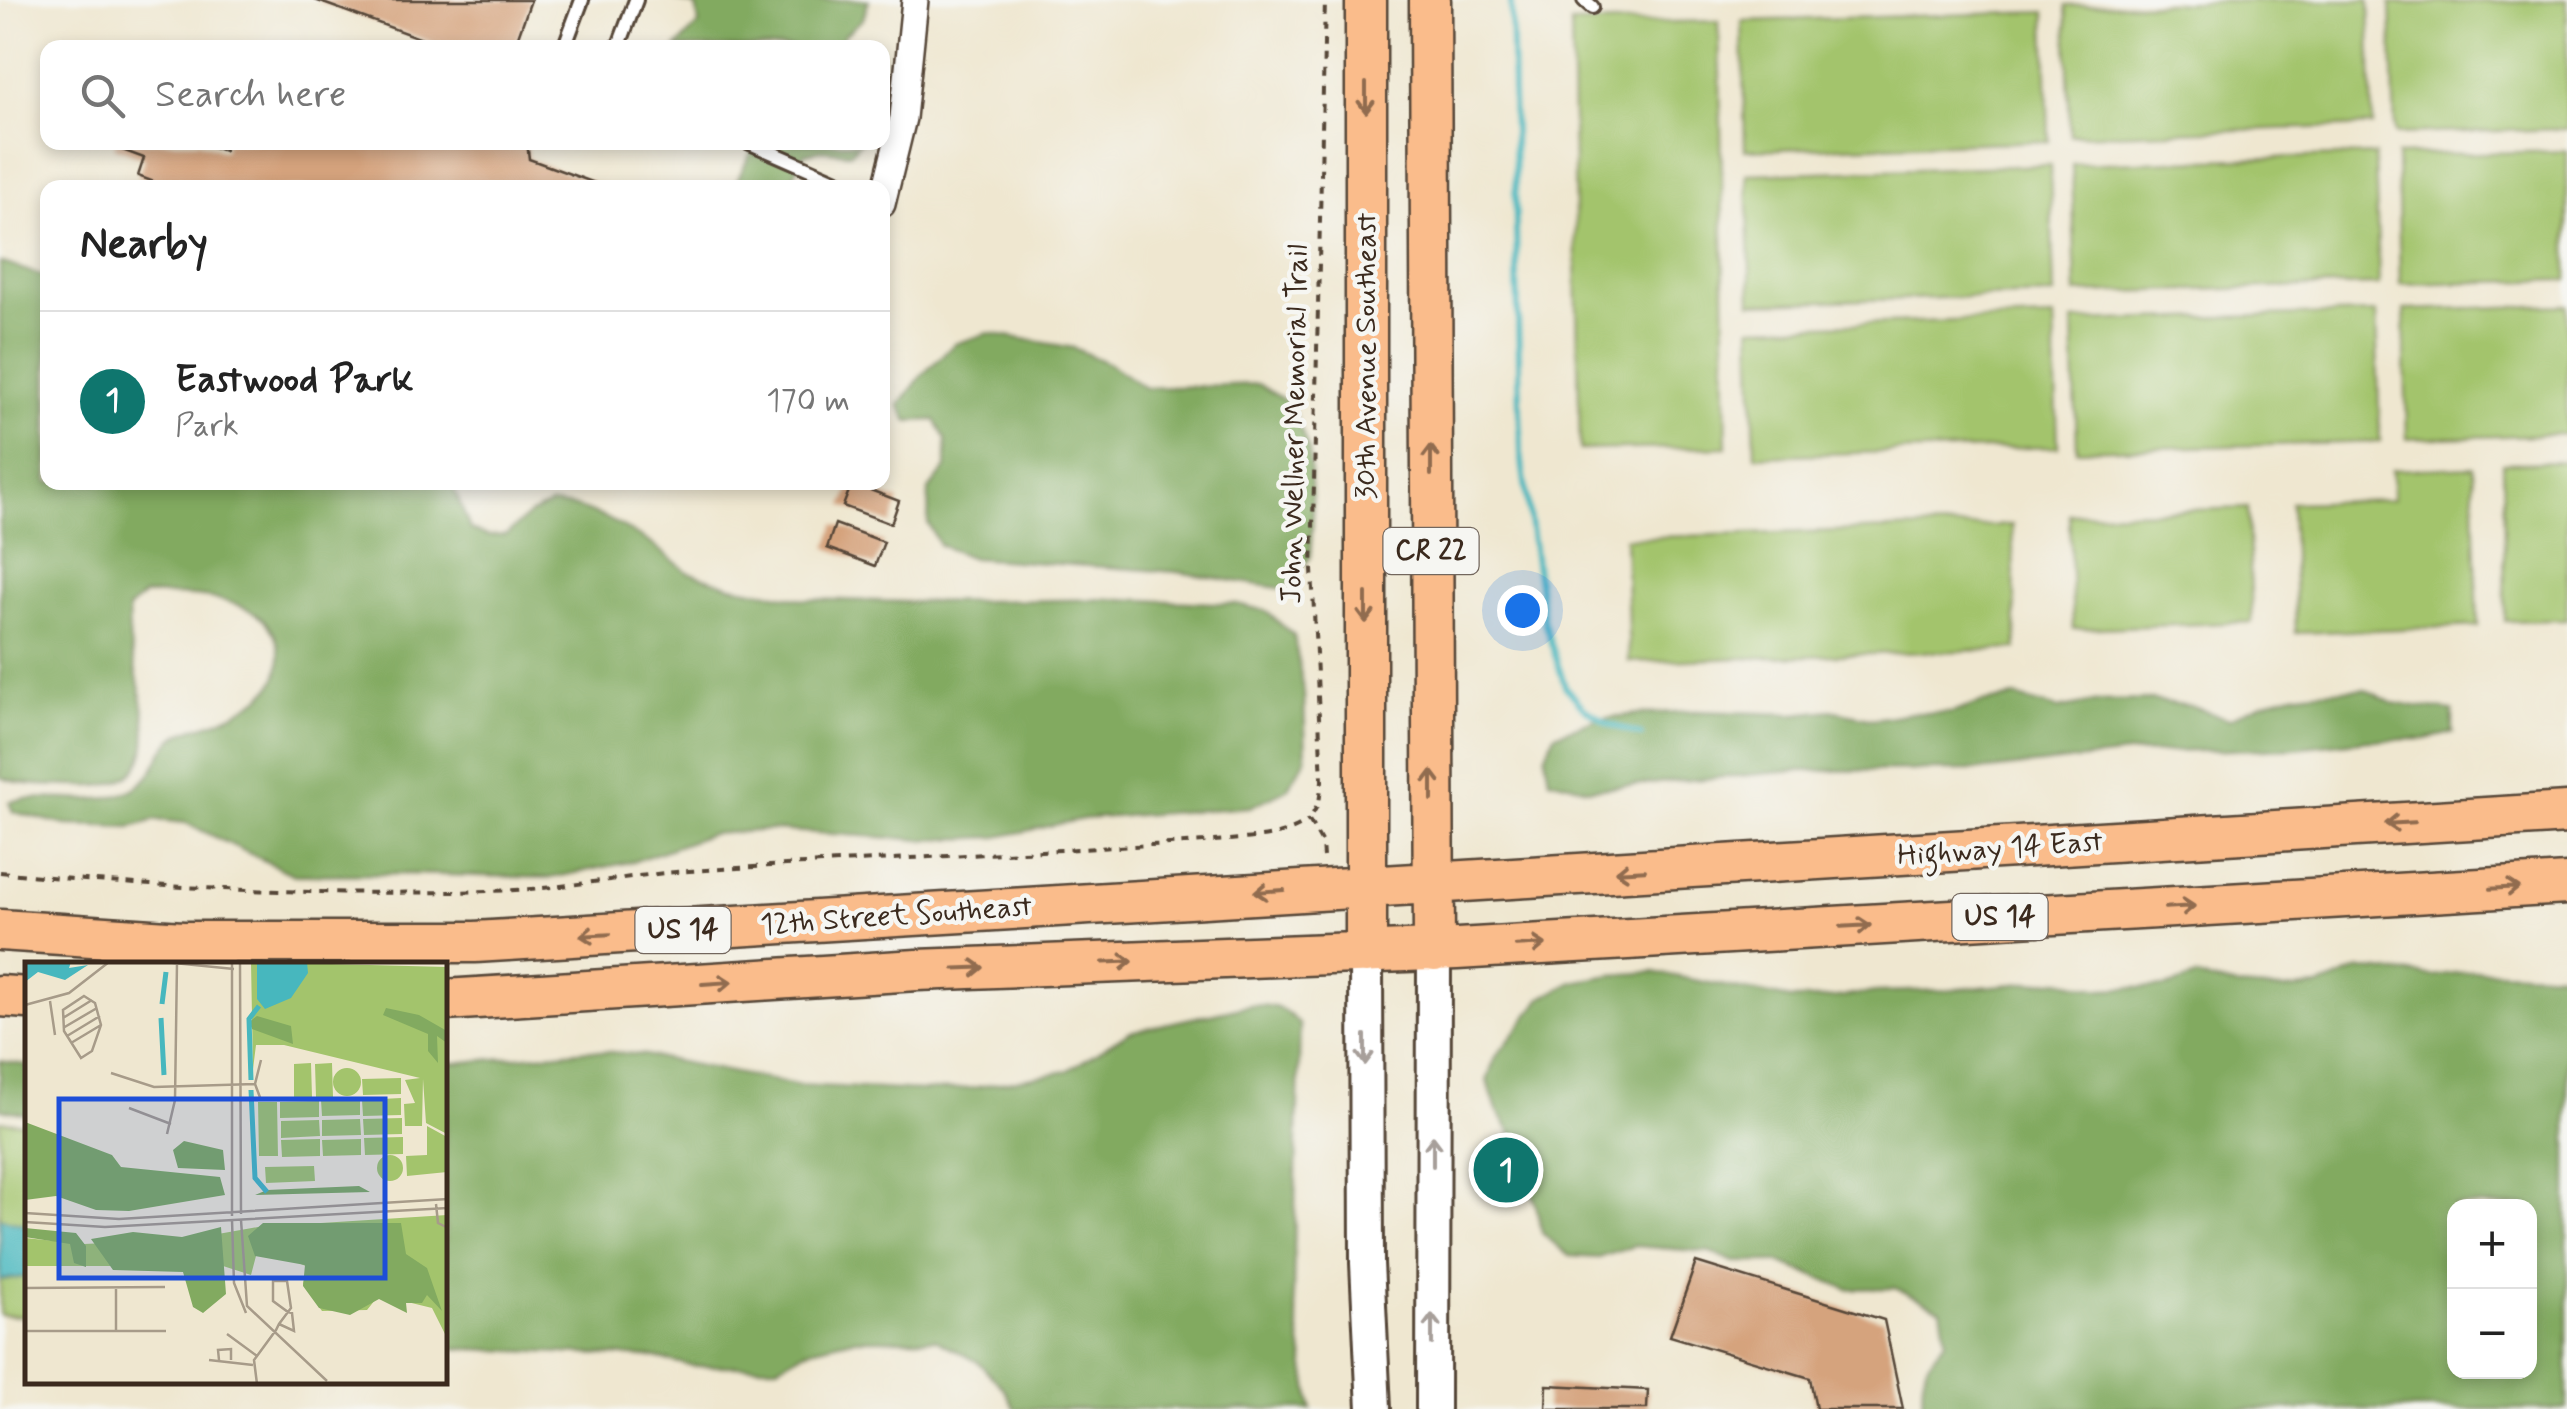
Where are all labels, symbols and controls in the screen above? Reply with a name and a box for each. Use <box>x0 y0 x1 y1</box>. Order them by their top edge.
search box <box>40 40 890 150</box>
icon: search <box>75 68 130 123</box>
text: Search here <box>155 71 346 120</box>
one-way arrow <box>1356 80 1376 113</box>
street label: 30th Avenue Southeast <box>1347 212 1386 499</box>
text: Nearby <box>80 218 208 273</box>
street label: John Wellner Memorial Trail <box>1272 244 1318 604</box>
text: Eastwood Park <box>175 356 414 405</box>
text: 1 <box>105 380 120 422</box>
text: 170 m <box>766 380 850 422</box>
text: Park <box>175 405 239 447</box>
one-way arrow <box>1422 444 1440 476</box>
road number: CR 22 <box>1384 528 1478 574</box>
your location <box>1497 585 1548 636</box>
one-way arrow <box>1356 590 1376 623</box>
one-way arrow <box>1422 769 1442 802</box>
one-way arrow <box>2384 814 2416 833</box>
street label: Highway 14 East <box>1896 822 2104 879</box>
one-way arrow <box>1615 862 1647 881</box>
one-way arrow <box>2488 878 2520 897</box>
one-way arrow <box>1253 882 1285 901</box>
street label: 12th Street Southeast <box>759 887 1034 945</box>
road number: US 14 <box>1952 894 2048 940</box>
one-way arrow <box>2164 897 2196 916</box>
road number: US 14 <box>636 907 730 953</box>
one-way arrow <box>1839 916 1871 935</box>
one-way arrow <box>580 926 612 945</box>
one-way arrow <box>1515 935 1547 954</box>
one-way arrow <box>1101 953 1133 972</box>
one-way arrow <box>952 958 984 977</box>
inset map <box>25 962 448 1384</box>
one-way arrow <box>700 973 733 992</box>
one-way arrow <box>1356 1034 1374 1066</box>
pin: 1 <box>1474 1132 1538 1208</box>
one-way arrow <box>1424 1136 1442 1168</box>
map controls <box>2447 1199 2537 1379</box>
button: + <box>2447 1199 2537 1289</box>
button: − <box>2447 1289 2537 1379</box>
one-way arrow <box>1422 1313 1442 1346</box>

